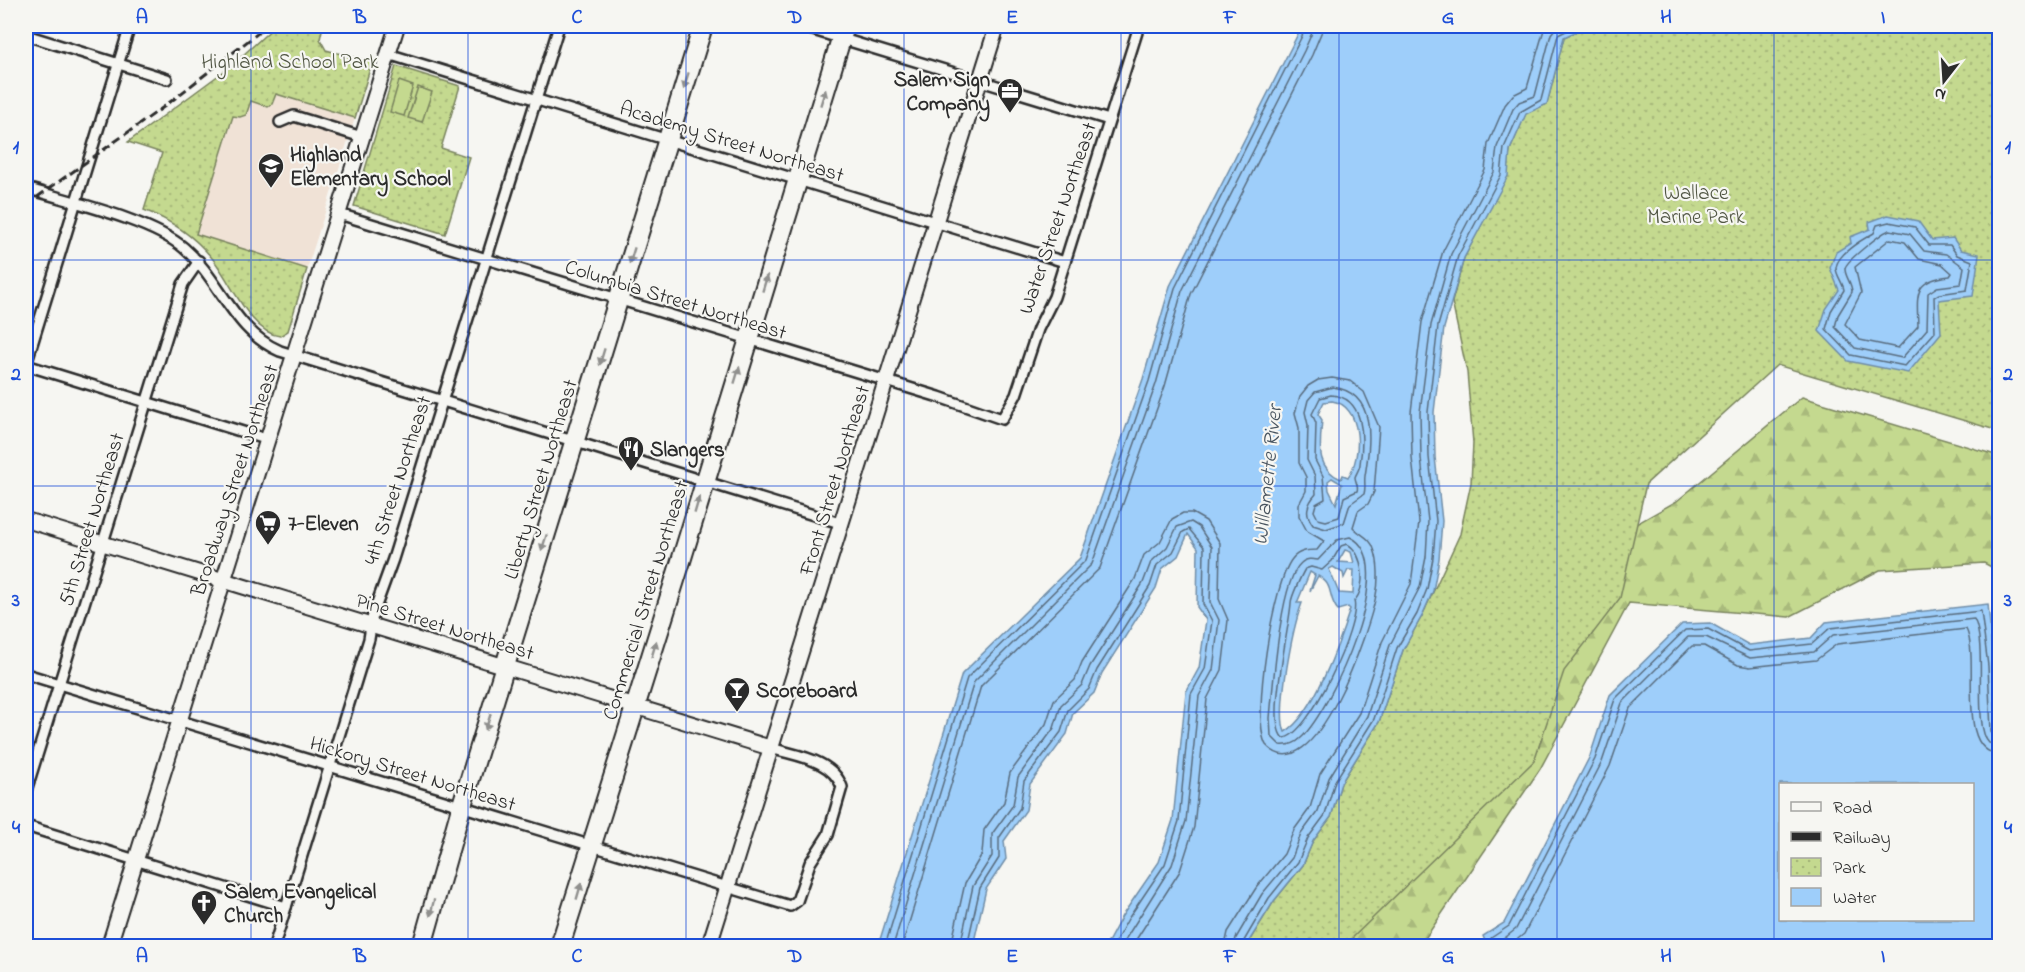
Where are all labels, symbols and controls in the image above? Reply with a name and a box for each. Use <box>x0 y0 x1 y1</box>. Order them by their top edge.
text: A <box>136 4 148 33</box>
text: B <box>352 4 367 33</box>
text: C <box>572 4 583 33</box>
text: D <box>787 4 802 33</box>
text: E <box>1006 4 1018 33</box>
text: F <box>1223 4 1237 33</box>
text: G <box>1442 4 1455 33</box>
text: H <box>1660 4 1672 33</box>
text: I <box>1881 4 1886 33</box>
park label: Highland School Park <box>201 48 380 80</box>
north arrow <box>1914 51 1974 111</box>
place label: Salem Sign Company <box>894 66 990 122</box>
one-way arrow <box>681 72 690 90</box>
office icon: Salem Sign Company <box>995 76 1025 114</box>
text: N <box>1931 80 1949 106</box>
one-way arrow <box>818 88 828 106</box>
street label: Academy Street Northeast <box>615 94 847 193</box>
street label: Water Street Northeast <box>1012 119 1106 319</box>
text: 1 <box>13 134 20 163</box>
text: 1 <box>2005 134 2012 163</box>
place label: Highland Elementary School <box>290 141 452 197</box>
school or university icon: Highland Elementary School <box>256 151 286 189</box>
park label: Wallace Marine Park <box>1647 179 1745 233</box>
one-way arrow <box>627 247 636 265</box>
street label: Columbia Street Northeast <box>561 253 790 349</box>
one-way arrow <box>761 274 770 292</box>
one-way arrow <box>596 348 606 366</box>
text: 2 <box>10 361 21 390</box>
street label: Broadway Street Northeast <box>184 361 289 602</box>
text: 2 <box>2002 361 2013 390</box>
one-way arrow <box>733 366 742 384</box>
street label: Liberty Street Northeast <box>497 376 589 584</box>
street label: Front Street Northeast <box>792 382 879 580</box>
street label: 4th Street Northeast <box>357 392 440 569</box>
water label: Willamette River <box>1246 401 1293 547</box>
street label: 5th Street Northeast <box>52 429 134 610</box>
restaurant icon: Slangers <box>616 434 646 472</box>
place label: Slangers <box>650 436 725 468</box>
street label: Commercial Street Northeast <box>596 477 698 724</box>
one-way arrow <box>693 496 702 514</box>
supermarket icon: 7-Eleven <box>253 508 283 546</box>
place label: 7-Eleven <box>288 510 359 540</box>
one-way arrow <box>539 534 548 552</box>
text: 3 <box>11 587 20 616</box>
street label: Pine Street Northeast <box>352 587 537 669</box>
text: 3 <box>2003 587 2012 616</box>
one-way arrow <box>650 640 659 658</box>
bar icon: Scoreboard <box>722 675 752 713</box>
place label: Scoreboard <box>756 677 858 707</box>
one-way arrow <box>483 713 493 731</box>
street label: Hickory Street Northeast <box>305 729 519 822</box>
legend <box>1779 783 1974 921</box>
text: Road <box>1833 796 1872 822</box>
text: 4 <box>12 814 21 843</box>
text: 4 <box>2004 814 2013 843</box>
text: Railway <box>1833 826 1890 852</box>
text: Park <box>1833 856 1866 882</box>
place label: Salem Evangelical Church <box>224 878 377 932</box>
one-way arrow <box>575 882 584 900</box>
text: Water <box>1833 886 1877 912</box>
church icon: Salem Evangelical Church <box>189 888 219 926</box>
one-way arrow <box>426 899 436 917</box>
text: A <box>136 943 148 972</box>
text: B <box>352 943 367 972</box>
text: C <box>572 943 583 972</box>
text: D <box>787 943 802 972</box>
text: E <box>1006 943 1018 972</box>
text: F <box>1223 943 1237 972</box>
text: G <box>1442 943 1455 972</box>
text: H <box>1660 943 1672 972</box>
text: I <box>1881 943 1886 972</box>

